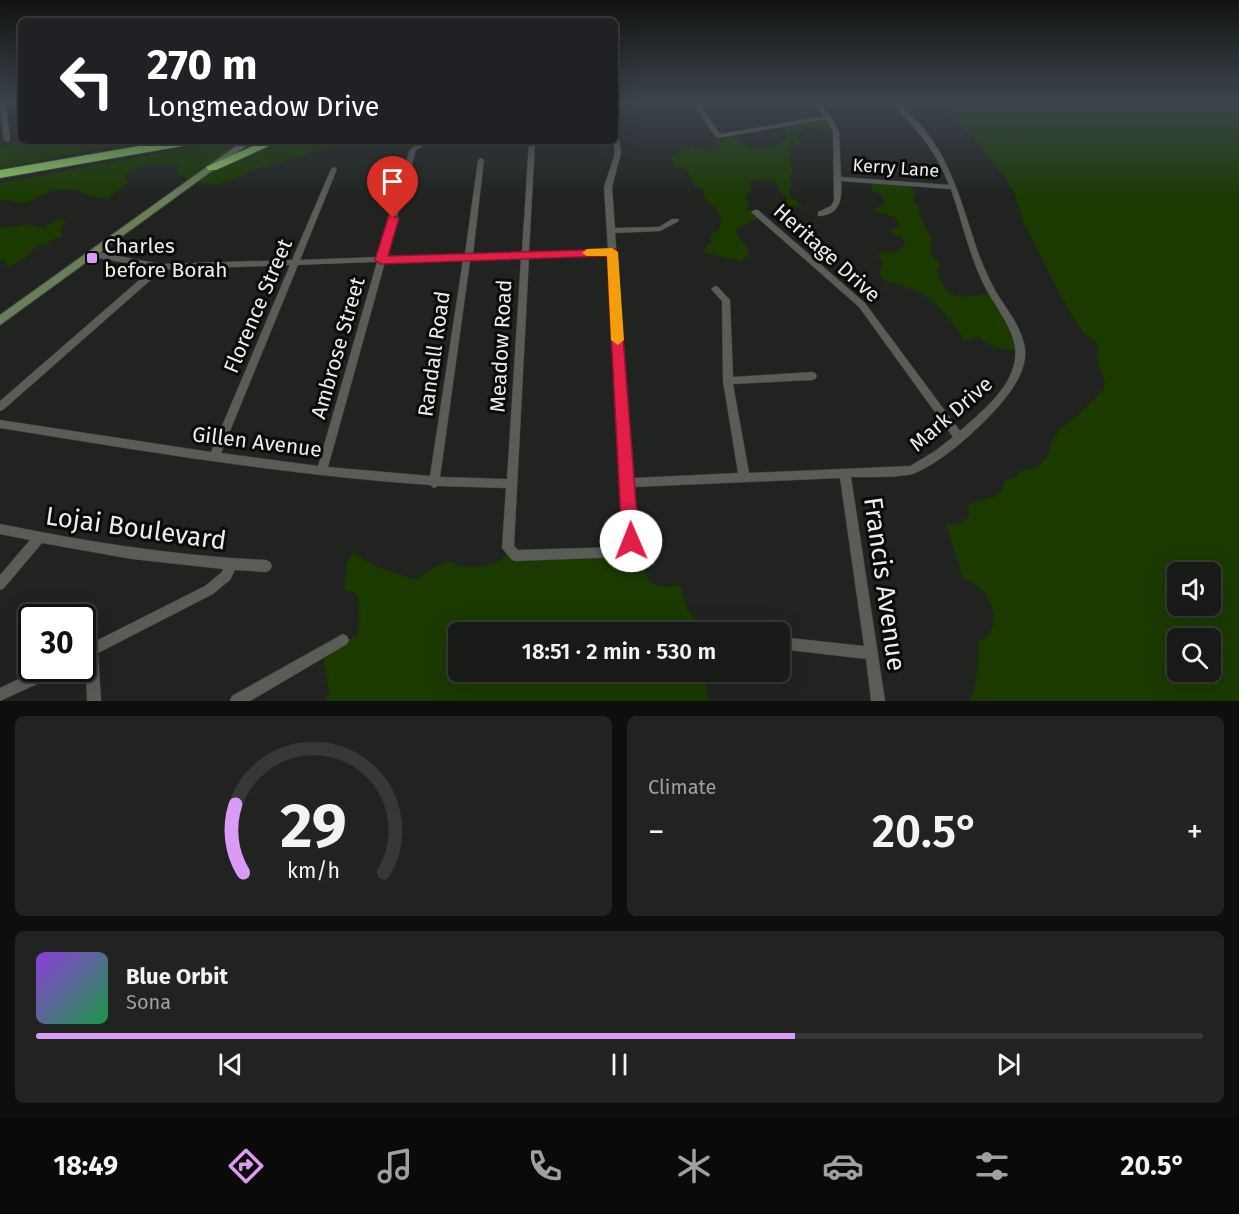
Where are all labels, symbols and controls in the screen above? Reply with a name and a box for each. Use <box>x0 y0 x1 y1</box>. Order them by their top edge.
text: 270 m <box>147 40 258 90</box>
icon: left <box>48 42 126 120</box>
text: Longmeadow Drive <box>147 91 379 123</box>
street label: Kerry Lane <box>852 154 940 182</box>
pin <box>367 156 418 218</box>
icon: arrive <box>376 165 409 198</box>
street label: Heritage Drive <box>768 198 886 308</box>
place label: Charles before Borah <box>104 233 228 283</box>
street label: Florence Street <box>218 235 298 377</box>
marker: Charles before Borah <box>85 251 99 265</box>
street label: Ambrose Street <box>305 274 371 422</box>
street label: Meadow Road <box>485 279 517 413</box>
street label: Randall Road <box>412 290 456 418</box>
street label: Mark Drive <box>904 371 998 457</box>
street label: Gillen Avenue <box>191 421 323 463</box>
street label: Francis Avenue <box>857 495 912 673</box>
street label: Lojai Boulevard <box>44 500 228 557</box>
position arrow <box>599 509 663 573</box>
map controls <box>1167 562 1221 682</box>
button: sound <box>1167 562 1221 616</box>
speed limit sign: 30 <box>18 604 96 682</box>
button: search <box>1167 628 1221 682</box>
text: 18:51 · 2 min · 530 m <box>522 638 716 665</box>
text: Climate <box>648 775 716 799</box>
text: 29 <box>280 789 347 864</box>
text: 20.5° <box>872 805 979 859</box>
text: − <box>648 812 665 852</box>
text: + <box>1187 812 1203 852</box>
text: km/h <box>287 858 340 884</box>
text: Blue Orbit <box>126 963 228 990</box>
text: Sona <box>126 990 171 1014</box>
icon: previous <box>214 1048 247 1081</box>
icon: pause <box>603 1048 636 1081</box>
icon: next <box>992 1048 1025 1081</box>
icon: directions <box>225 1145 267 1187</box>
icon: music <box>374 1145 416 1187</box>
icon: phone <box>524 1145 566 1187</box>
icon: climate <box>673 1145 715 1187</box>
icon: car <box>822 1145 864 1187</box>
icon: filters <box>971 1145 1013 1187</box>
text: 18:49 <box>54 1150 118 1182</box>
text: 20.5° <box>1121 1150 1185 1182</box>

